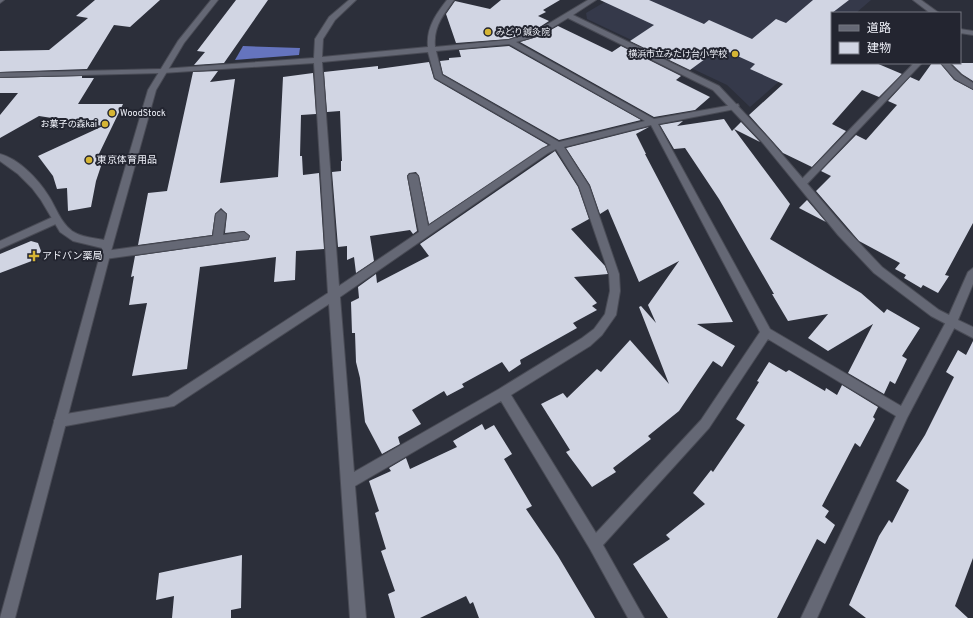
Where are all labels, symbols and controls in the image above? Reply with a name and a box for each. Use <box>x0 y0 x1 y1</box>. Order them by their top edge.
legend <box>831 12 961 64</box>
text: 道路 <box>867 21 891 37</box>
marker: みどり鍼灸院 <box>483 27 493 37</box>
place label: みどり鍼灸院 <box>496 27 550 38</box>
text: 建物 <box>867 41 891 57</box>
place label: 横浜市立みたけ台小学校 <box>628 49 727 60</box>
marker: 横浜市立みたけ台小学校 <box>730 49 740 59</box>
marker: WoodStock <box>107 108 117 118</box>
place label: WoodStock <box>120 108 166 119</box>
place label: お菓子の森kai <box>40 119 97 130</box>
marker: お菓子の森kai <box>100 119 110 129</box>
place label: 東京体育用品 <box>97 154 157 167</box>
marker: 東京体育用品 <box>84 155 94 165</box>
place label: アドバン薬局 <box>42 250 103 263</box>
marker: アドバン薬局 <box>29 251 39 261</box>

